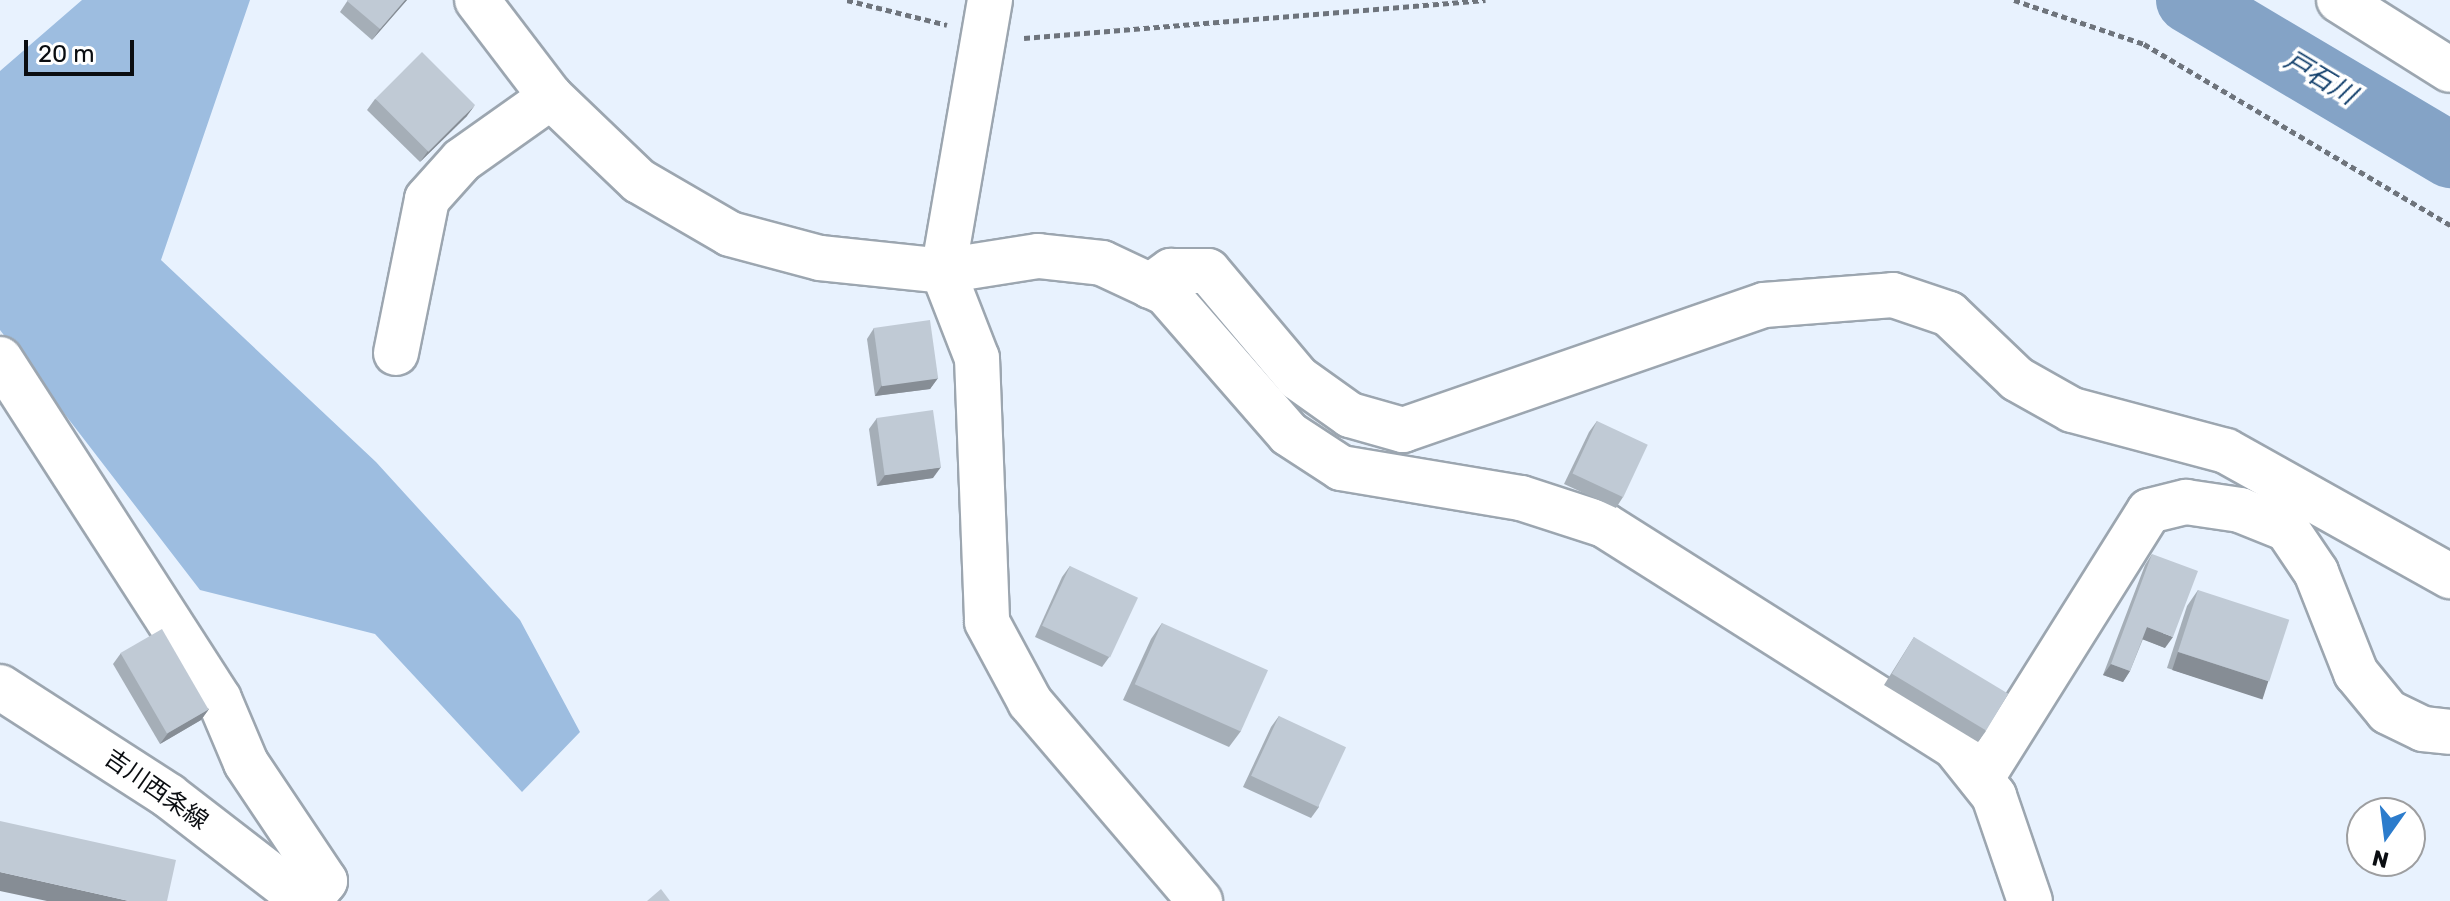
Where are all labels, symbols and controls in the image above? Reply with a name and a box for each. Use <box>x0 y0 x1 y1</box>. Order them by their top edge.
scale bar <box>28 24 138 74</box>
text: 20 m <box>38 40 95 68</box>
water label: 戸石川 <box>2279 45 2361 111</box>
street label: 吉川西条線 <box>99 744 213 836</box>
north arrow <box>2346 797 2426 877</box>
text: N <box>2370 844 2392 874</box>

